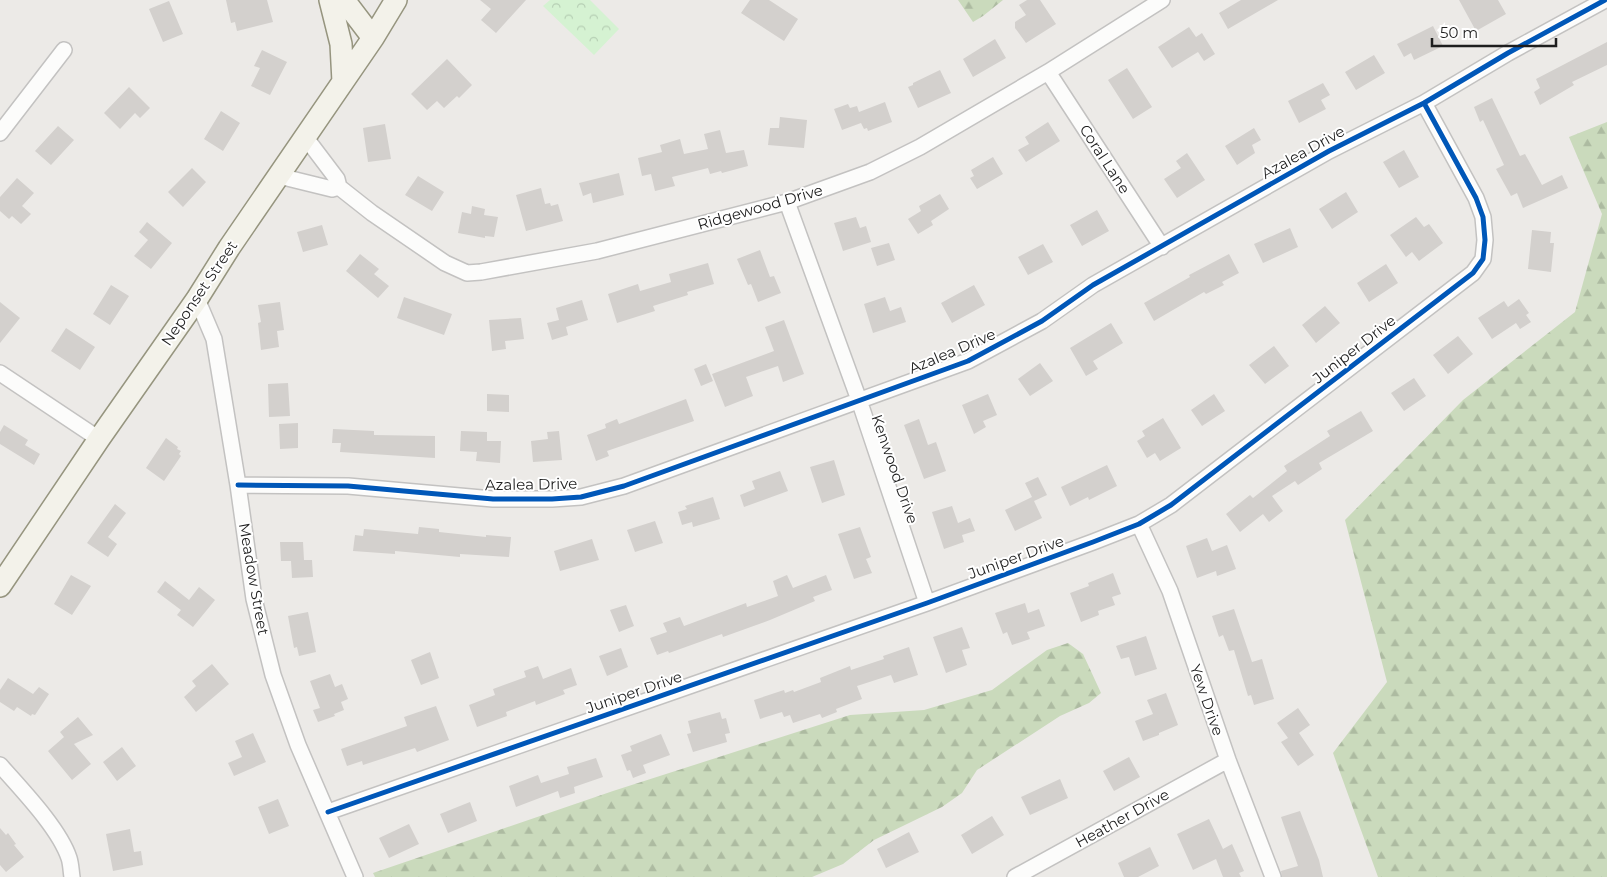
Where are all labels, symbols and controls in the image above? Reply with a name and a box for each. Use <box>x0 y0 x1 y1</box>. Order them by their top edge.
scale bar <box>1432 15 1556 47</box>
text: 50 m <box>1440 23 1478 42</box>
street label: Coral Lane <box>1076 121 1134 197</box>
street label: Azalea Drive <box>1258 121 1348 183</box>
street label: Ridgewood Drive <box>695 180 825 234</box>
street label: Neponset Street <box>157 237 241 349</box>
street label: Juniper Drive <box>1308 311 1399 388</box>
street label: Azalea Drive <box>906 324 998 378</box>
street label: Kenwood Drive <box>867 412 923 526</box>
street label: Azalea Drive <box>485 474 577 494</box>
street label: Meadow Street <box>235 521 273 637</box>
street label: Juniper Drive <box>965 531 1066 583</box>
street label: Yew Drive <box>1186 662 1228 738</box>
street label: Juniper Drive <box>583 667 684 718</box>
street label: Heather Drive <box>1072 784 1172 852</box>

